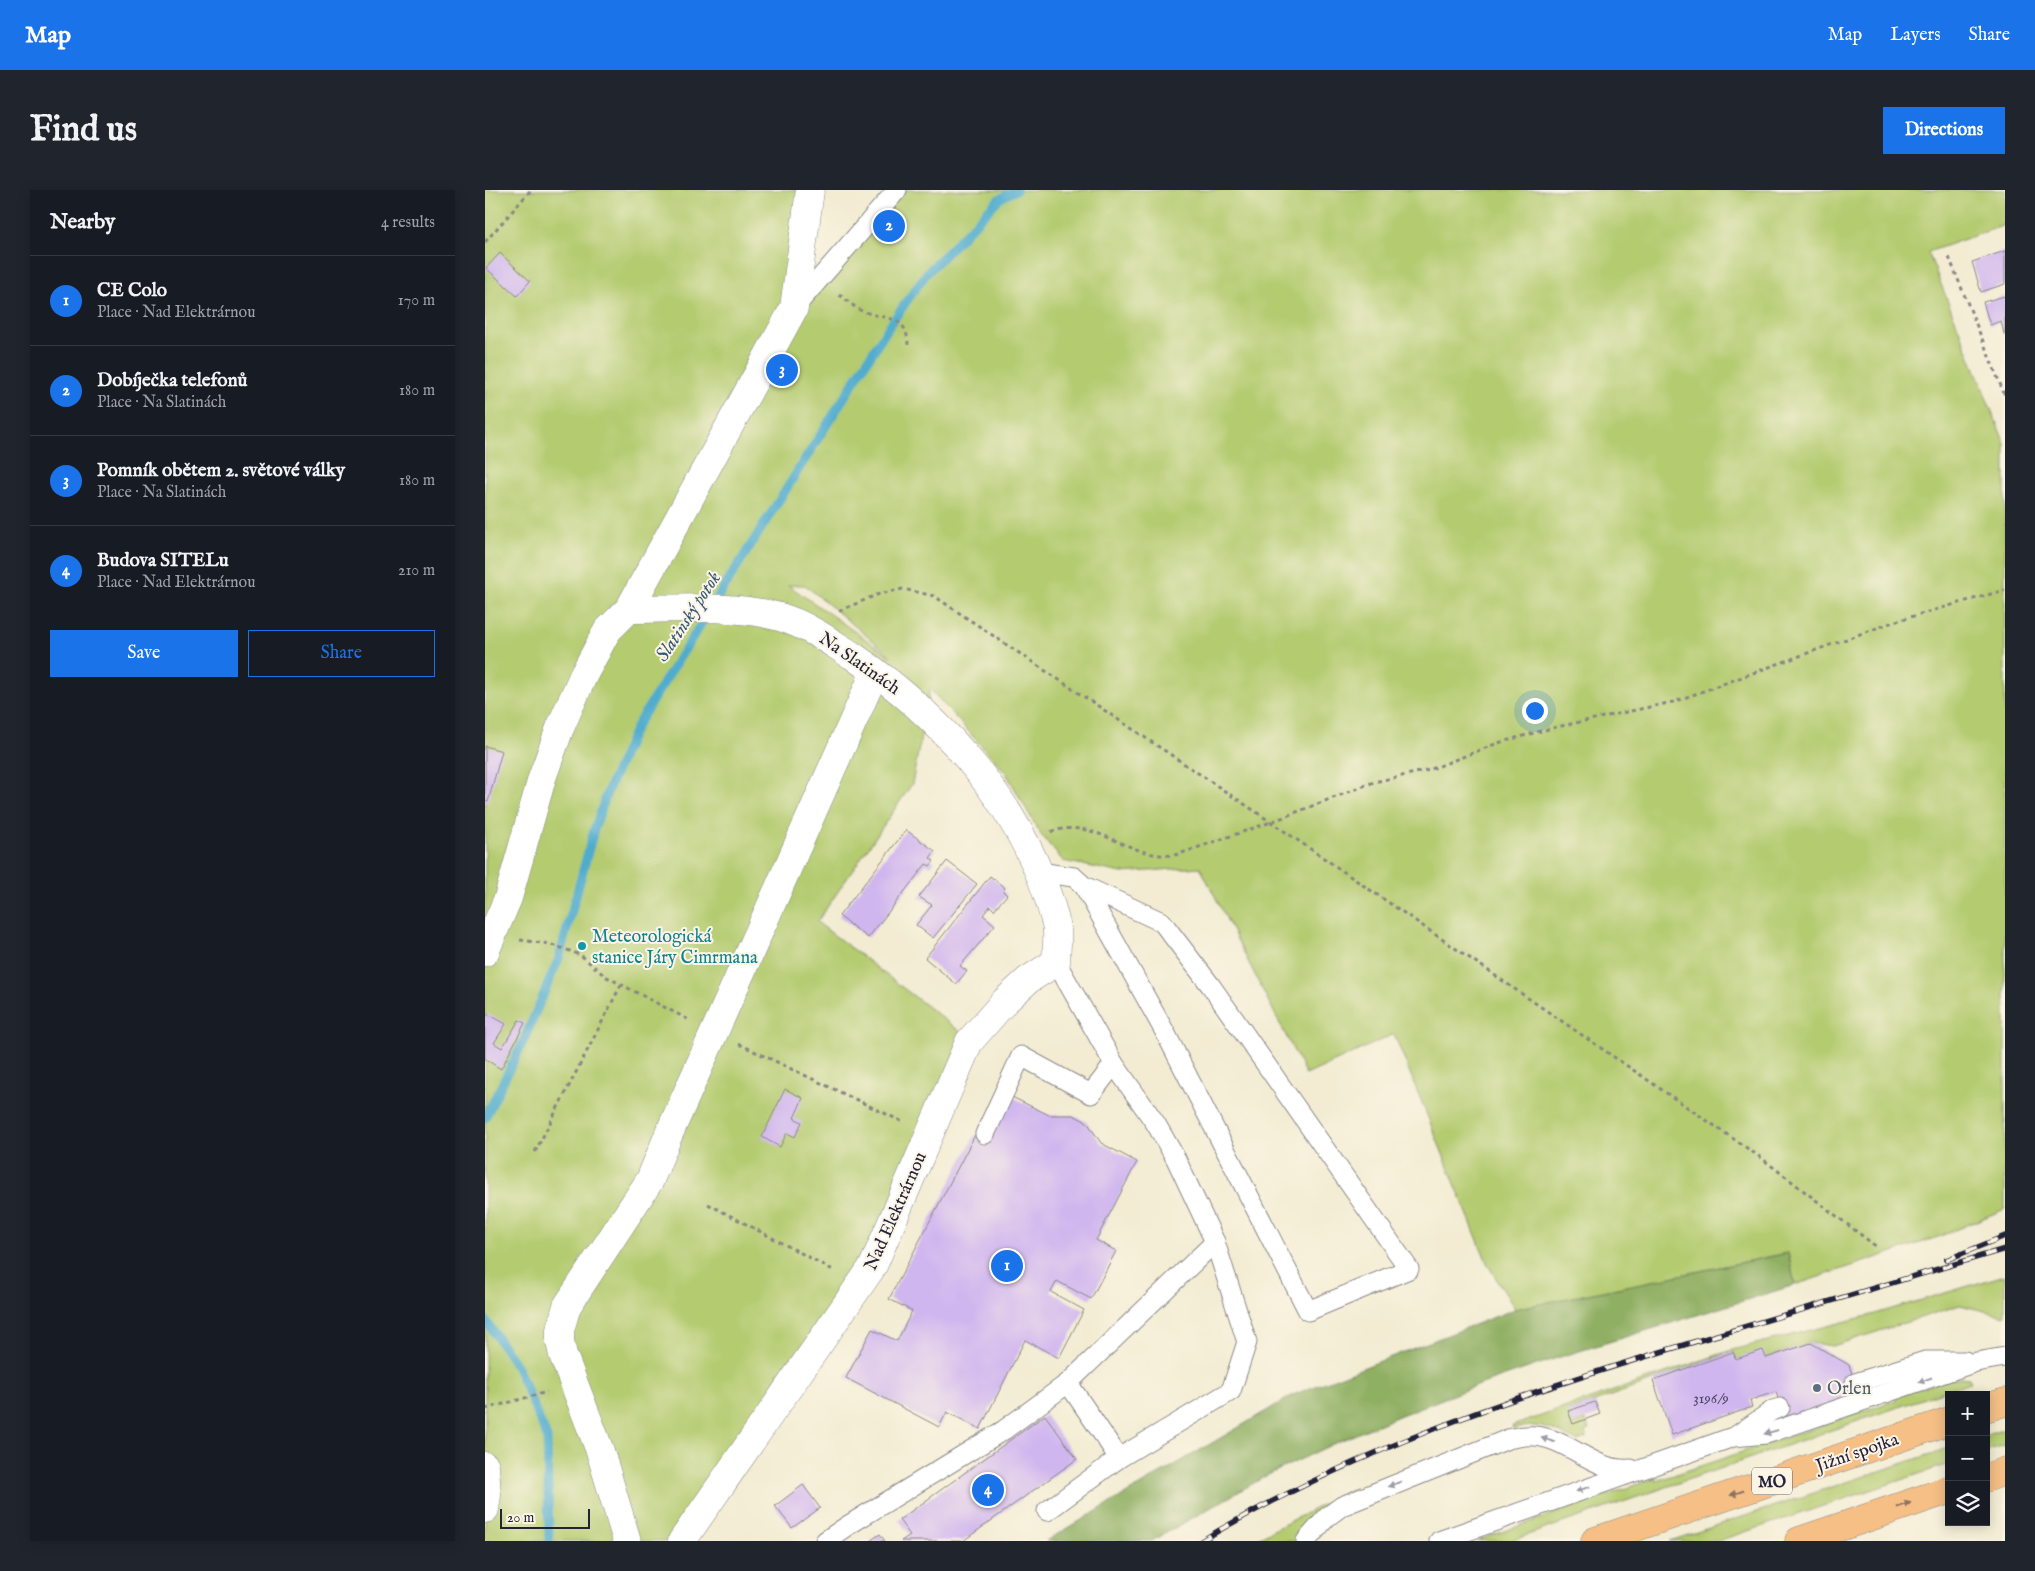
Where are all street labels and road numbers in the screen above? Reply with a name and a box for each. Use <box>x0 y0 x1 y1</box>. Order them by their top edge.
street label: Na Slatinách <box>814 628 905 701</box>
street label: Nad Elektrárnou <box>860 1149 933 1274</box>
street label: Jižní spojka <box>1811 1428 1902 1479</box>
road number: MO <box>1752 1468 1792 1494</box>

